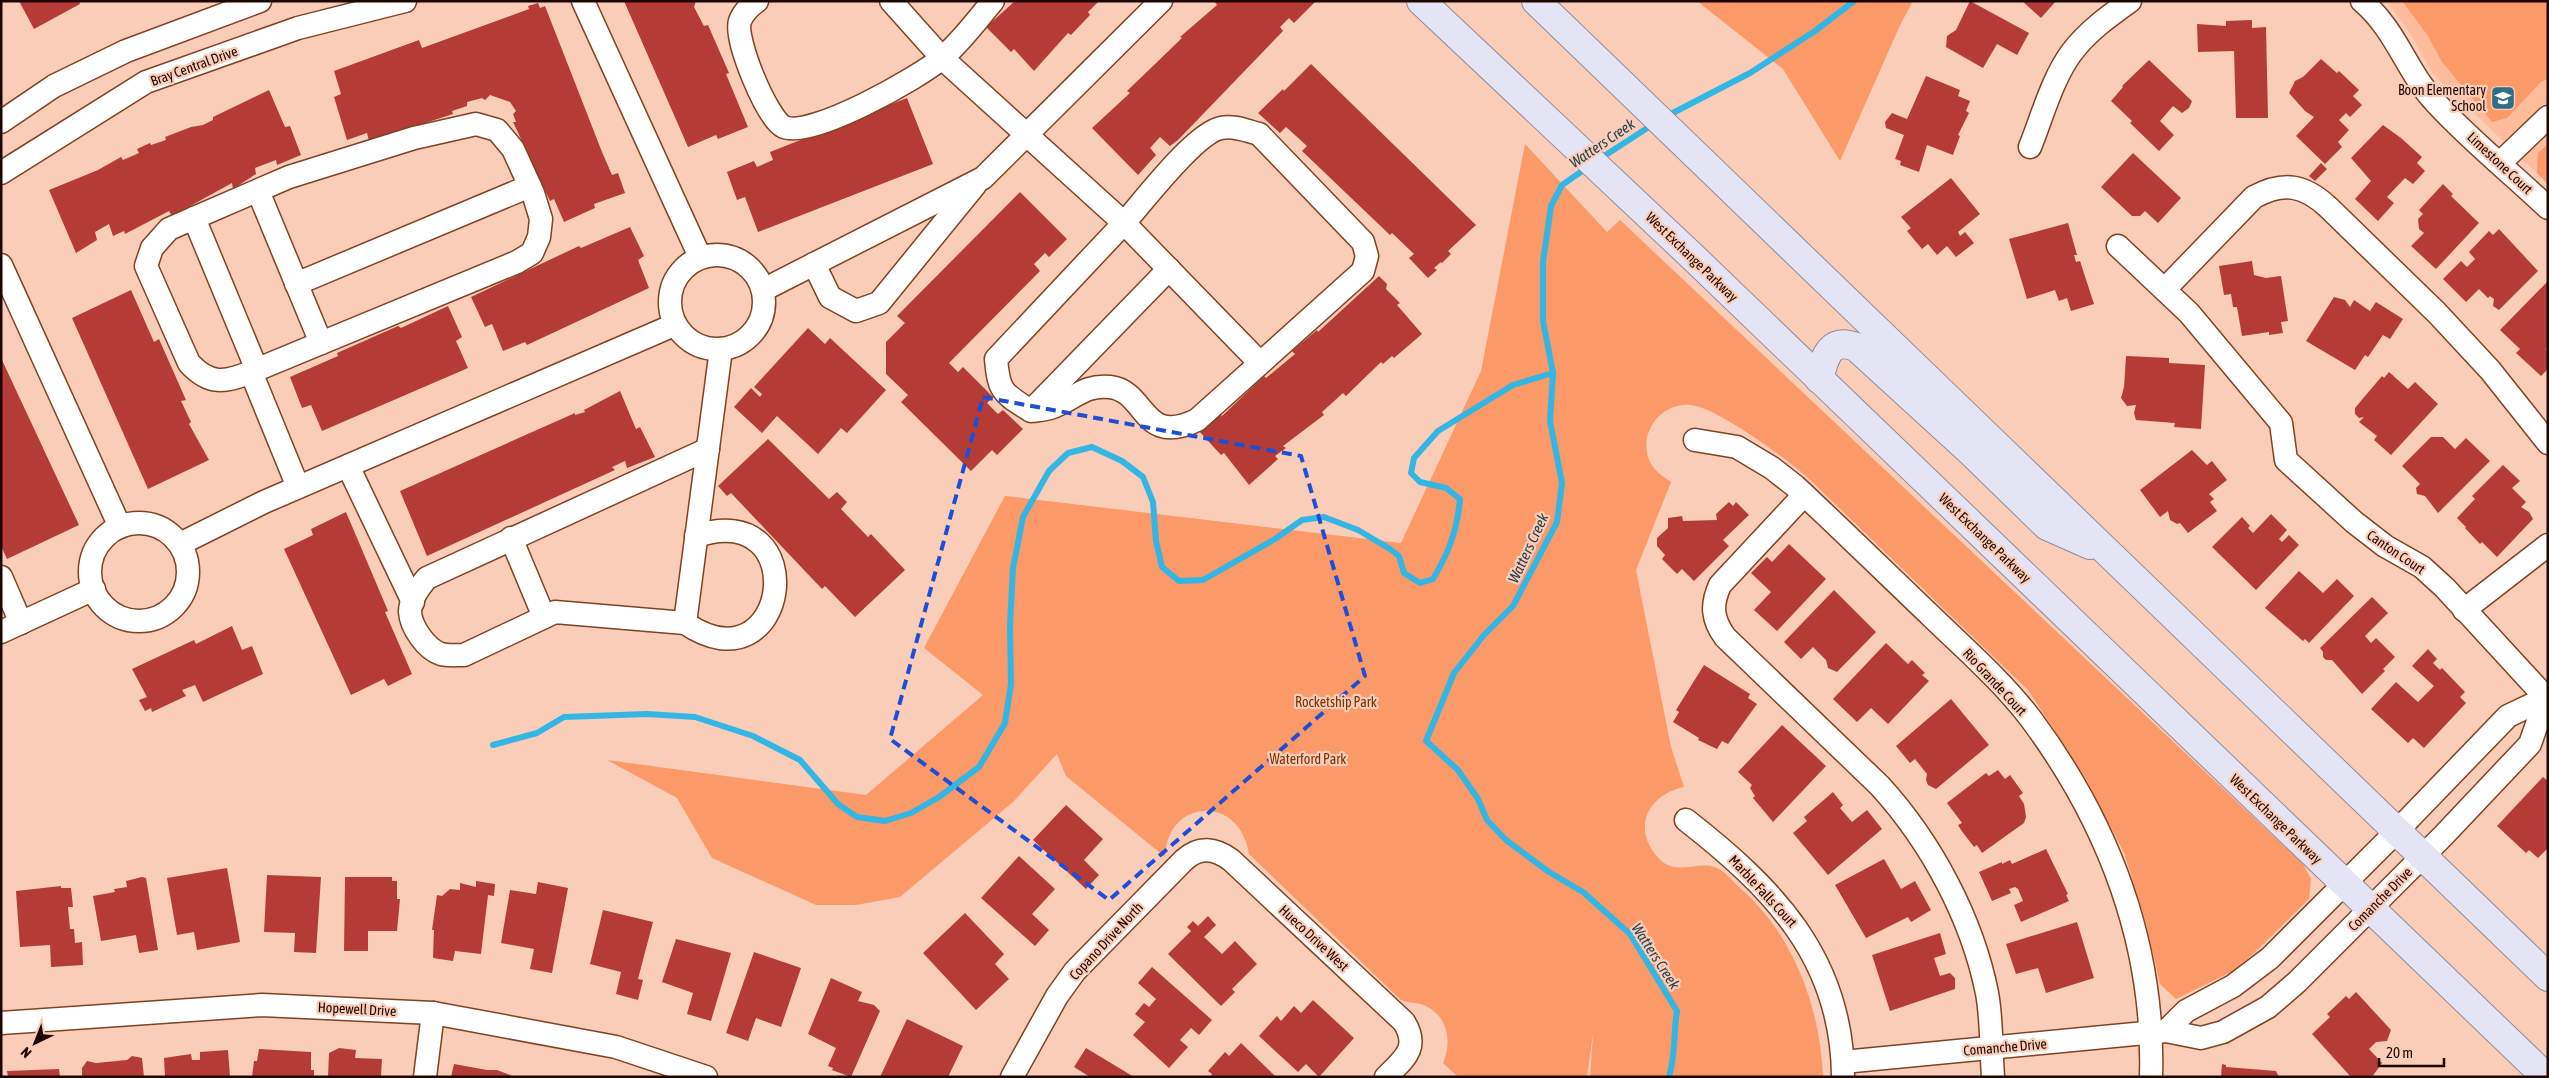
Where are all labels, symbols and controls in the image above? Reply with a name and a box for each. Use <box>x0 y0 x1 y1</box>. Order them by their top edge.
street label: Bray Central Drive <box>148 43 240 89</box>
place label: Boon Elementary School <box>2398 82 2486 114</box>
school or university icon: Boon Elementary School <box>2490 85 2516 111</box>
water label: Watters Creek <box>1566 115 1638 171</box>
street label: Limestone Court <box>2464 129 2536 197</box>
street label: West Exchange Parkway <box>1643 209 1741 305</box>
street label: West Exchange Parkway <box>1936 490 2034 586</box>
water label: Watters Creek <box>1504 510 1552 586</box>
street label: Canton Court <box>2364 527 2428 577</box>
street label: Rio Grande Court <box>1960 645 2030 719</box>
park label: Rocketship Park <box>1295 694 1377 710</box>
park label: Waterford Park <box>1270 751 1347 767</box>
street label: West Exchange Parkway <box>2227 771 2325 867</box>
street label: Marble Falls Court <box>1726 852 1800 930</box>
street label: Comanche Drive <box>2345 864 2415 934</box>
street label: Copano Drive North <box>1066 899 1146 983</box>
street label: Hueco Drive West <box>1276 902 1352 974</box>
water label: Watters Creek <box>1628 920 1684 992</box>
street label: Hopewell Drive <box>317 999 397 1019</box>
north arrow <box>10 1018 60 1068</box>
street label: Comanche Drive <box>1963 1035 2047 1059</box>
scale bar <box>2379 1036 2444 1068</box>
text: N <box>18 1044 35 1061</box>
text: 20 m <box>2386 1044 2413 1061</box>

